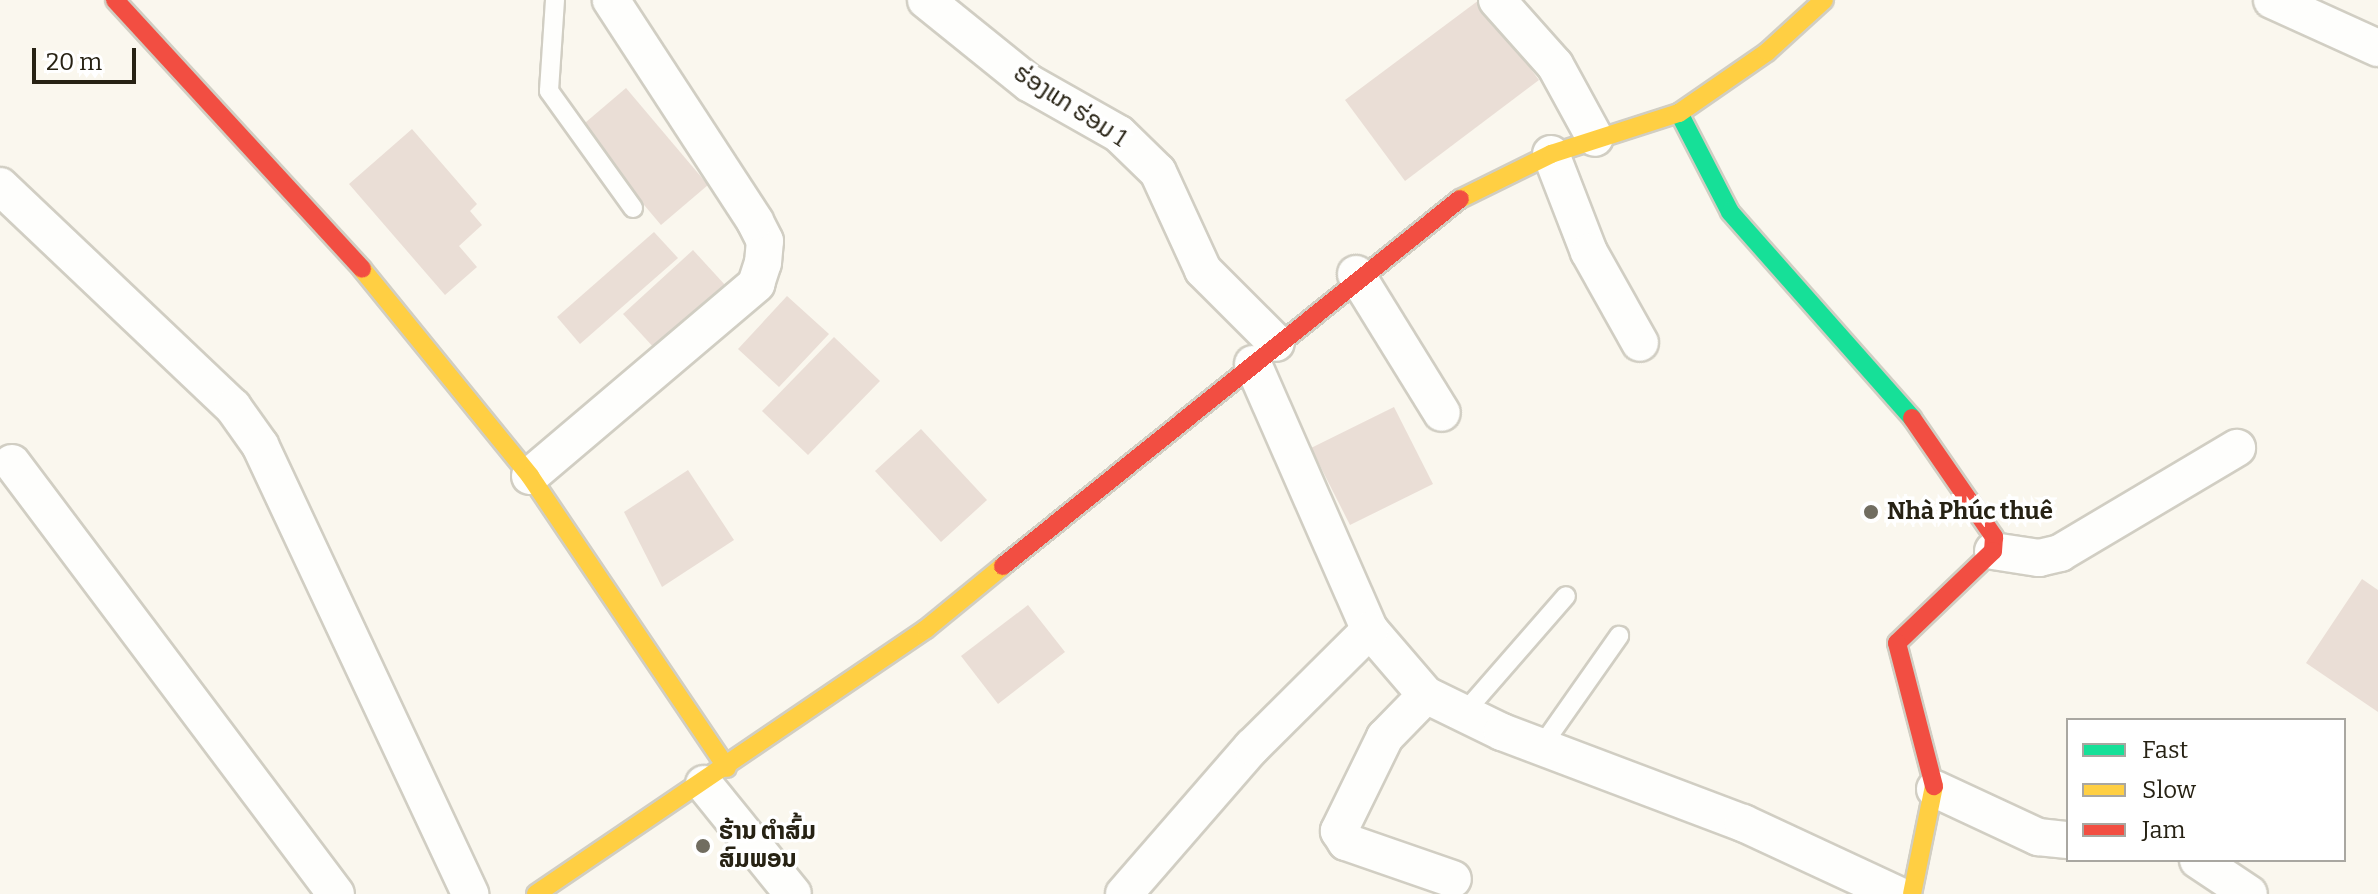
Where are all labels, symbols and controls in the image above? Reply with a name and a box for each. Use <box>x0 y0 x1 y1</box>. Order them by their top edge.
scale bar <box>36 32 140 82</box>
text: 20 m <box>46 48 102 76</box>
street label: ຮ່ອງແກ ຮ່ອມ 1 <box>1008 59 1132 153</box>
place label: Nhà Phúc thuê <box>1887 498 2053 526</box>
marker: Nhà Phúc thuê <box>1862 503 1880 521</box>
legend <box>2066 718 2346 862</box>
text: Fast <box>2142 736 2188 764</box>
text: Slow <box>2142 776 2196 804</box>
text: Jam <box>2142 816 2185 844</box>
place label: ຮ້ານ ຕຳສົ້ມ ສົມພອນ <box>719 818 816 874</box>
marker: ຮ້ານ ຕຳສົ້ມ ສົມພອນ <box>694 837 712 855</box>

